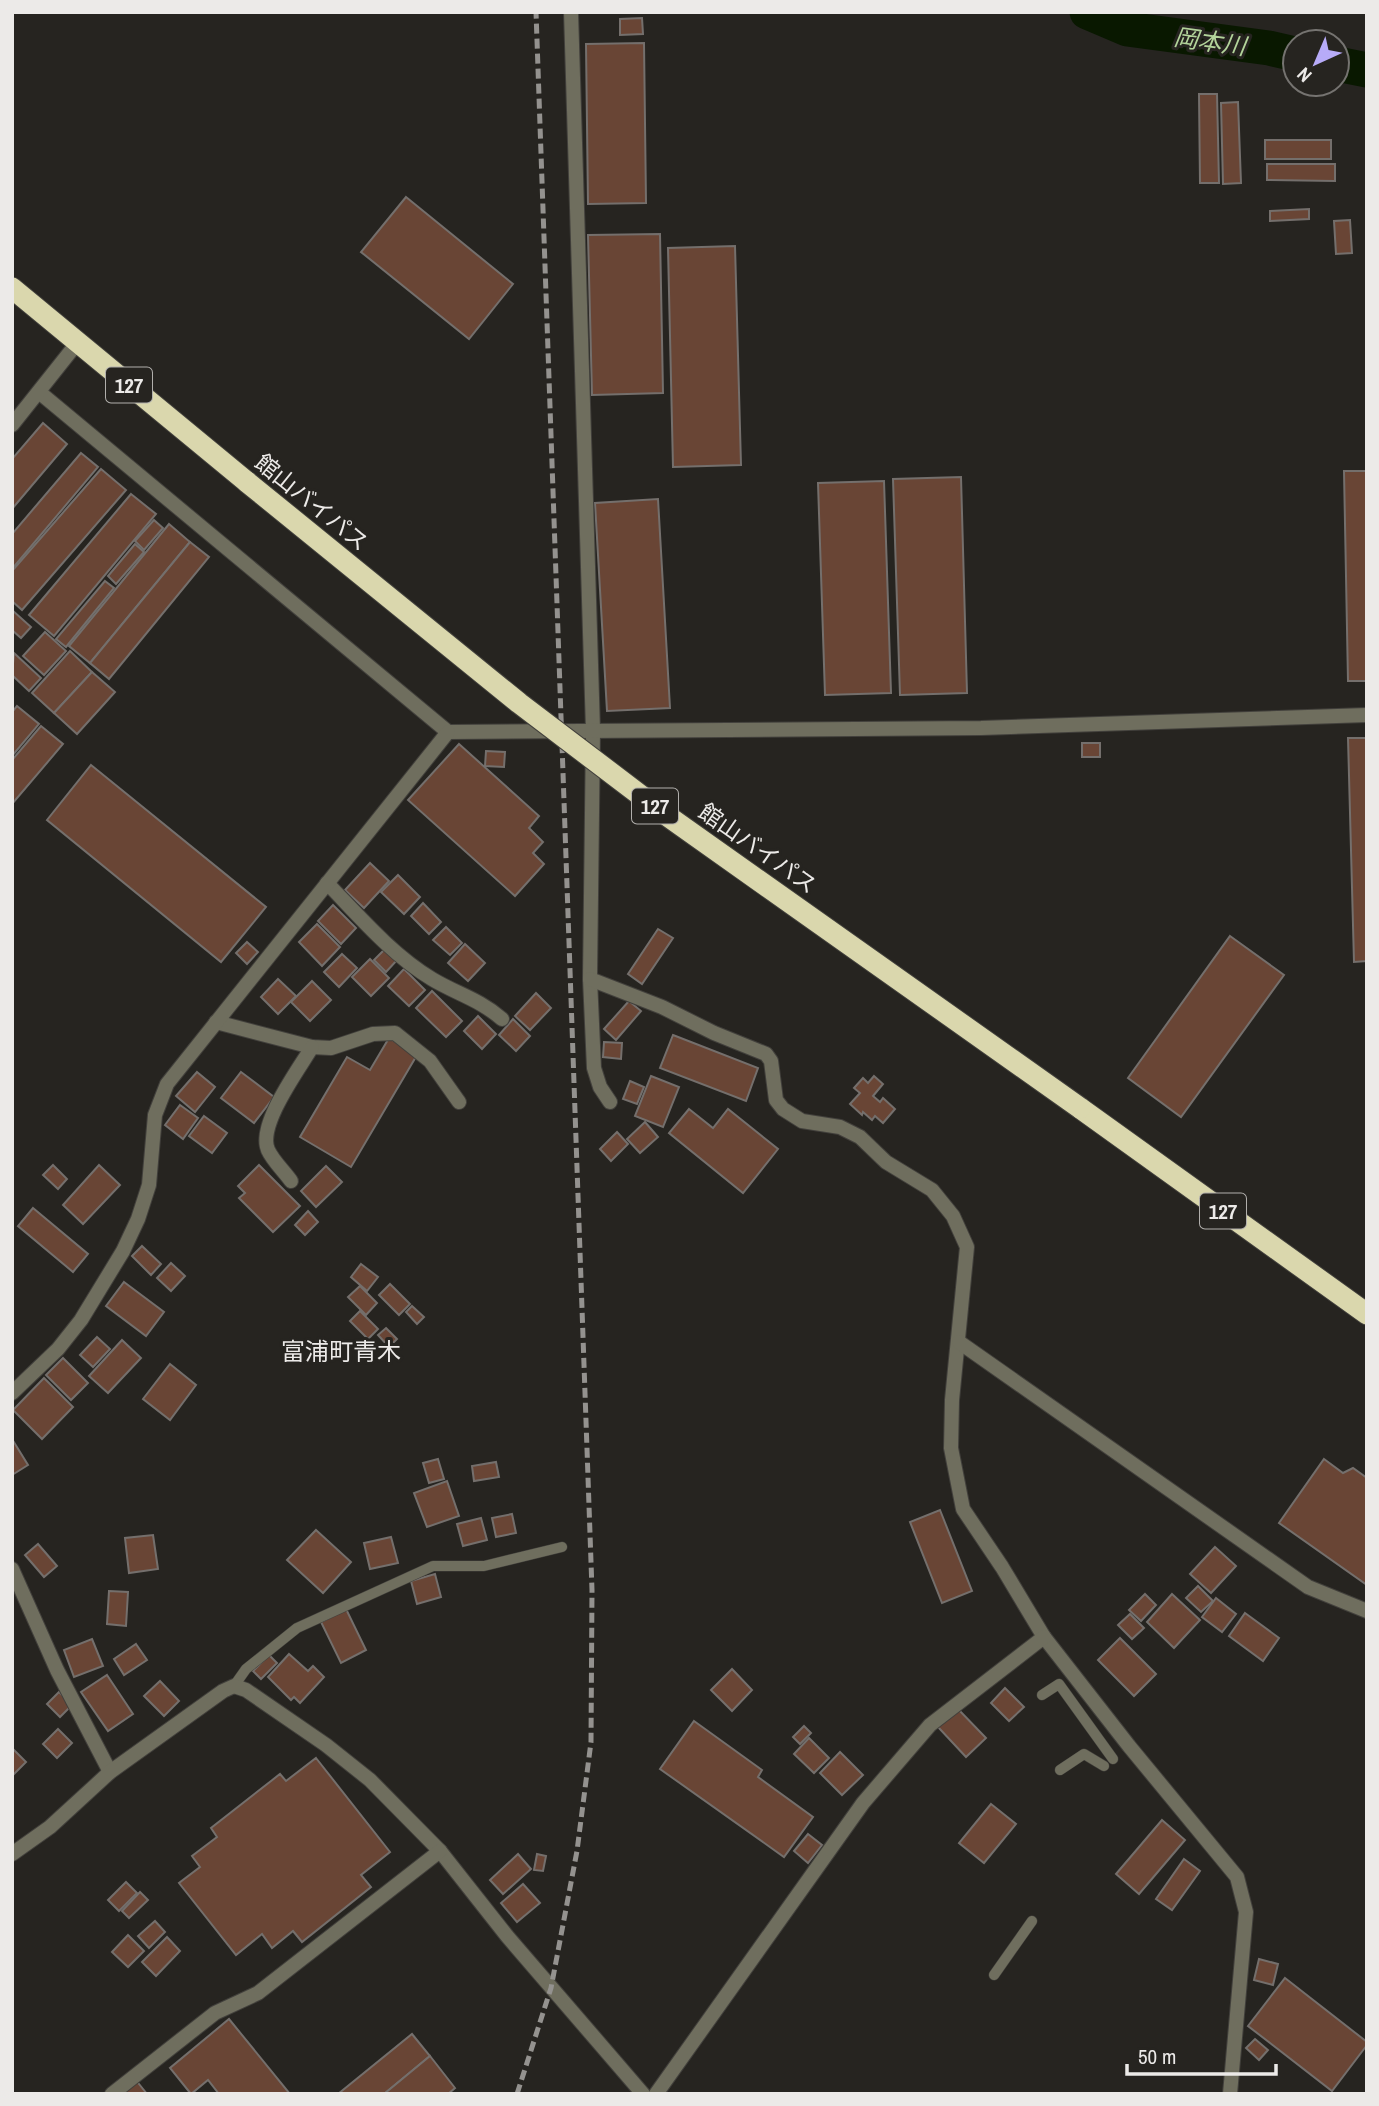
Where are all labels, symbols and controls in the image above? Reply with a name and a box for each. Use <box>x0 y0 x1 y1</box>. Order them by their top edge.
water label: 岡本川 <box>1172 20 1251 62</box>
north arrow <box>1281 28 1351 98</box>
text: N <box>1291 62 1317 88</box>
road number: 127 <box>106 368 152 402</box>
street label: 館山バイパス <box>249 447 375 557</box>
road number: 127 <box>632 788 678 824</box>
street label: 館山バイパス <box>693 796 823 900</box>
road number: 127 <box>1200 1194 1246 1228</box>
district label: 富浦町青木 <box>281 1335 401 1367</box>
scale bar <box>1127 2032 1276 2076</box>
text: 50 m <box>1138 2042 1176 2071</box>

